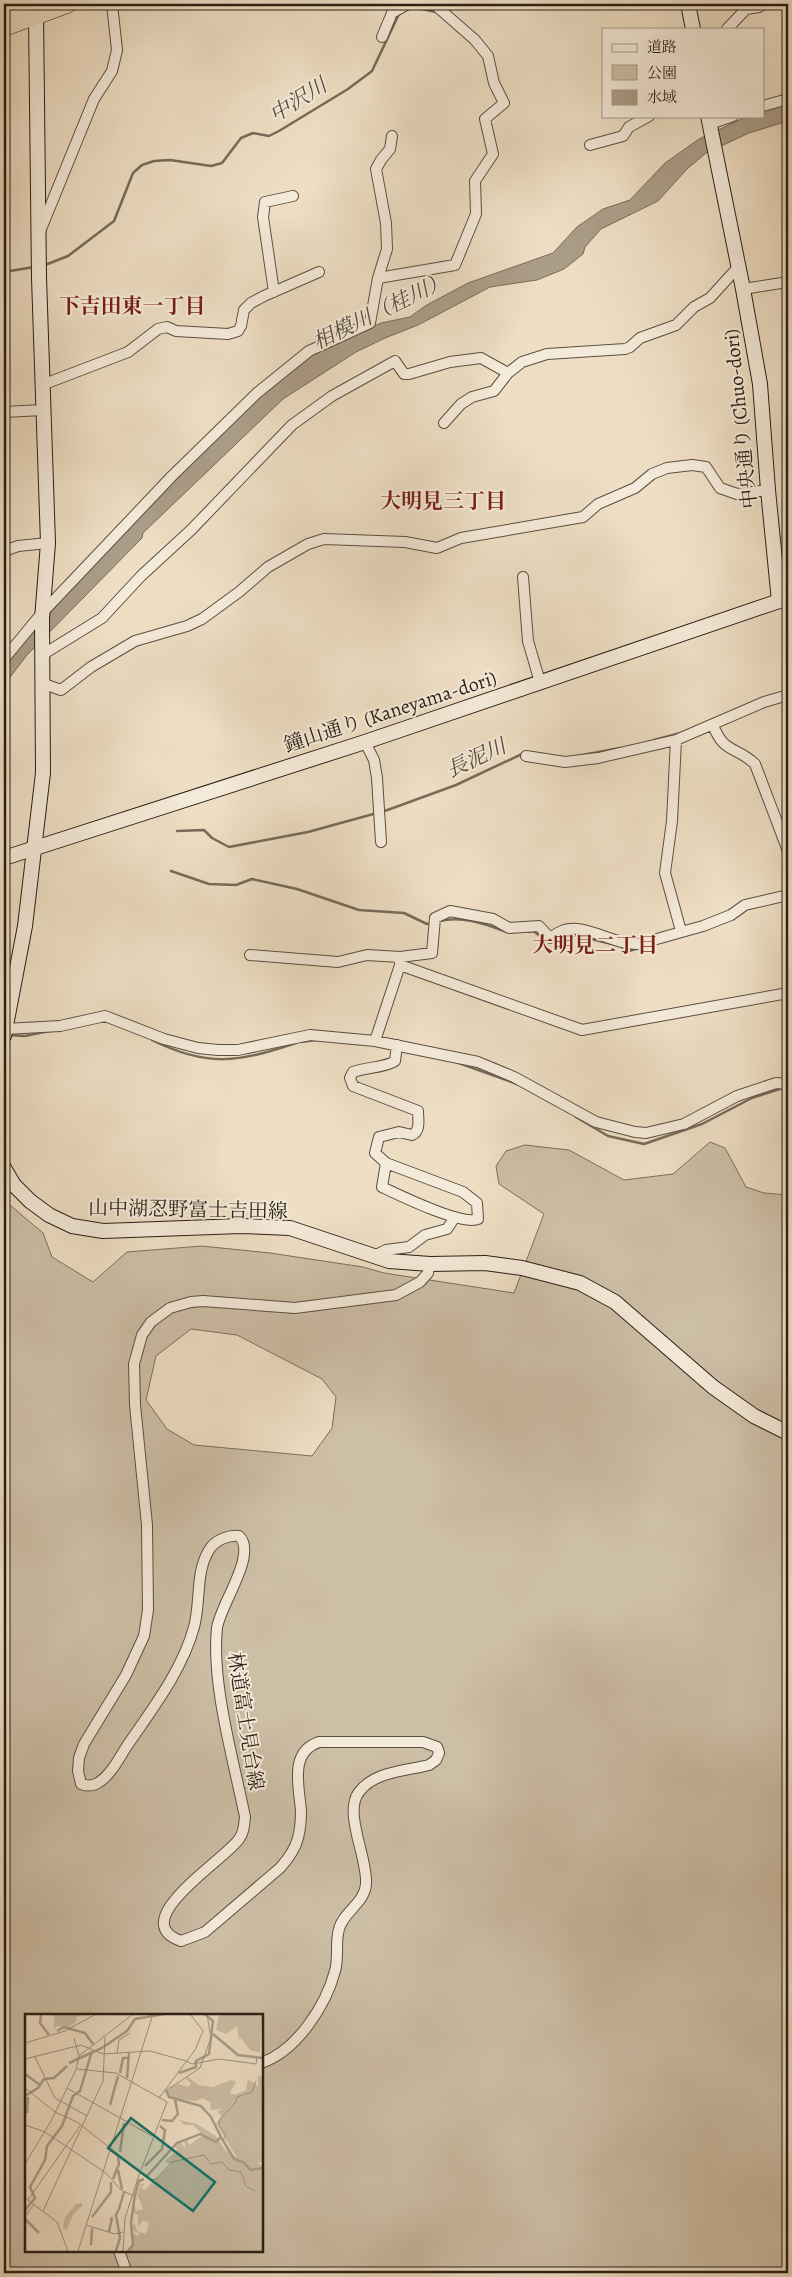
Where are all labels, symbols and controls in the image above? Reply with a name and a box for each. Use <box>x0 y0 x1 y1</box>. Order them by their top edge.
legend <box>602 28 764 118</box>
text: 道路 <box>647 37 677 57</box>
text: 公園 <box>647 63 677 83</box>
water label: 中沢川 <box>264 70 334 129</box>
text: 水域 <box>647 87 677 107</box>
water label: 相模川（桂川） <box>308 266 452 356</box>
district label: 下吉田東一丁目 <box>59 292 206 320</box>
street label: 中央通り (Chuo-dori) <box>718 328 763 510</box>
district label: 大明見三丁目 <box>380 487 506 515</box>
street label: 鐘山通り (Kaneyama-dori) <box>280 664 500 759</box>
water label: 長泥川 <box>442 731 512 784</box>
district label: 大明見二丁目 <box>532 931 658 959</box>
street label: 山中湖忍野富士吉田線 <box>88 1194 288 1225</box>
street label: 林道富士見台線 <box>221 1650 270 1792</box>
inset map <box>25 2014 262 2252</box>

